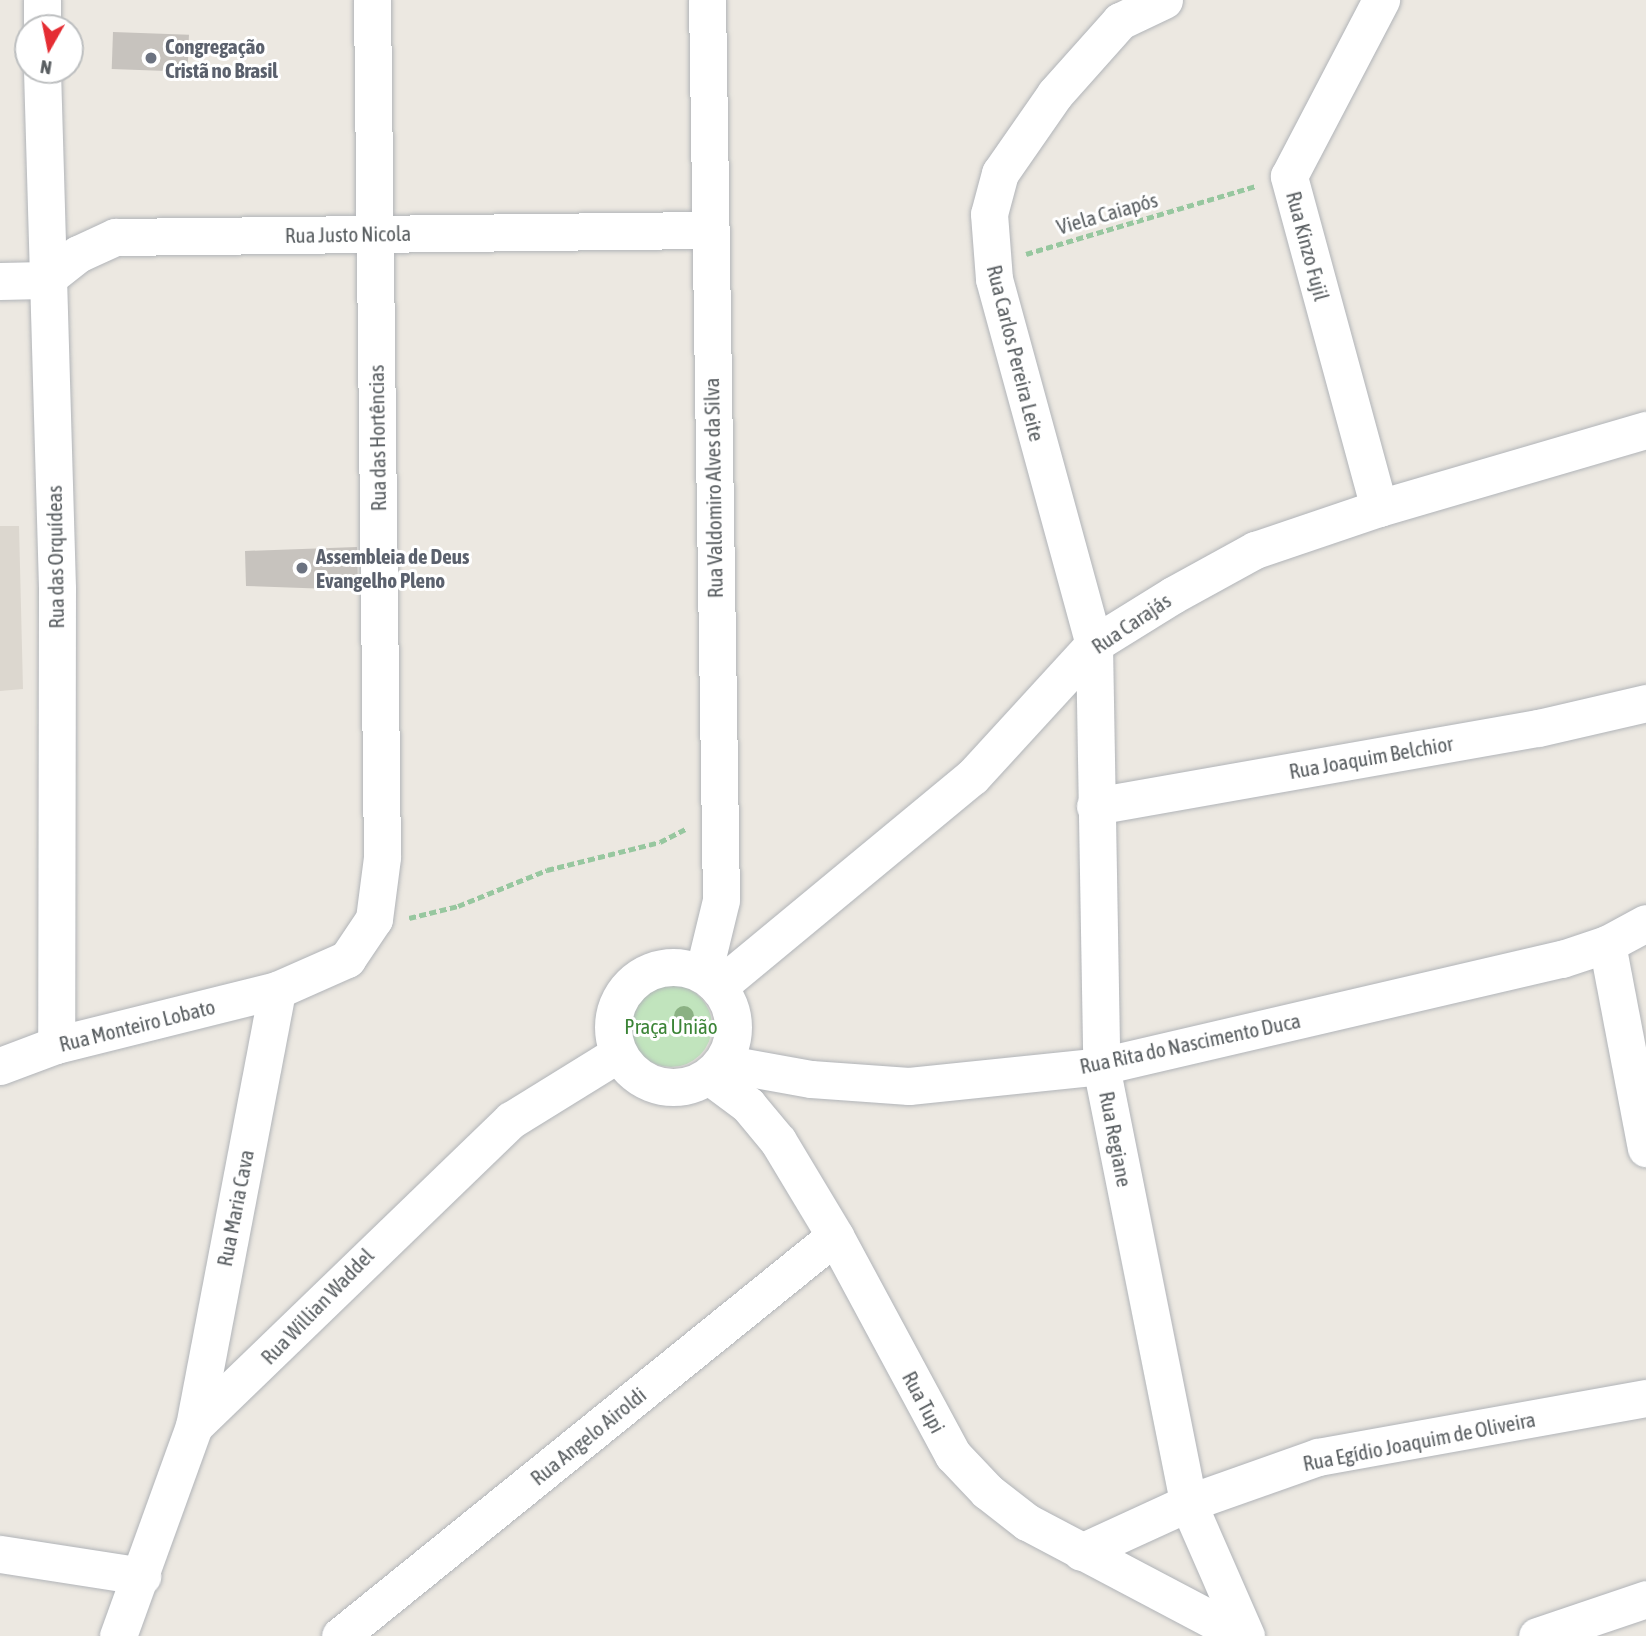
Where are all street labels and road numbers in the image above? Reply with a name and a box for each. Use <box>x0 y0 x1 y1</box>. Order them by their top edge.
street label: Viela Caiapós <box>1054 187 1160 239</box>
street label: Rua Kinzo Fujil <box>1281 188 1335 304</box>
street label: Rua Justo Nicola <box>285 220 411 248</box>
street label: Rua Carlos Pereira Leite <box>982 262 1050 444</box>
street label: Rua das Hortências <box>363 364 391 512</box>
street label: Rua Valdomiro Alves da Silva <box>698 378 728 598</box>
street label: Rua das Orquídeas <box>41 485 69 629</box>
street label: Rua Carajás <box>1087 587 1175 659</box>
street label: Rua Joaquim Belchior <box>1287 730 1455 784</box>
street label: Rua Monteiro Lobato <box>56 993 218 1057</box>
street label: Rua Rita do Nascimento Duca <box>1077 1007 1303 1079</box>
street label: Rua Regiane <box>1094 1089 1138 1189</box>
street label: Rua Maria Cava <box>211 1148 259 1268</box>
street label: Rua Willian Waddel <box>255 1243 379 1369</box>
street label: Rua Tupi <box>897 1367 951 1437</box>
street label: Rua Angelo Airoldi <box>525 1382 651 1490</box>
street label: Rua Egídio Joaquim de Oliveira <box>1301 1406 1537 1476</box>

